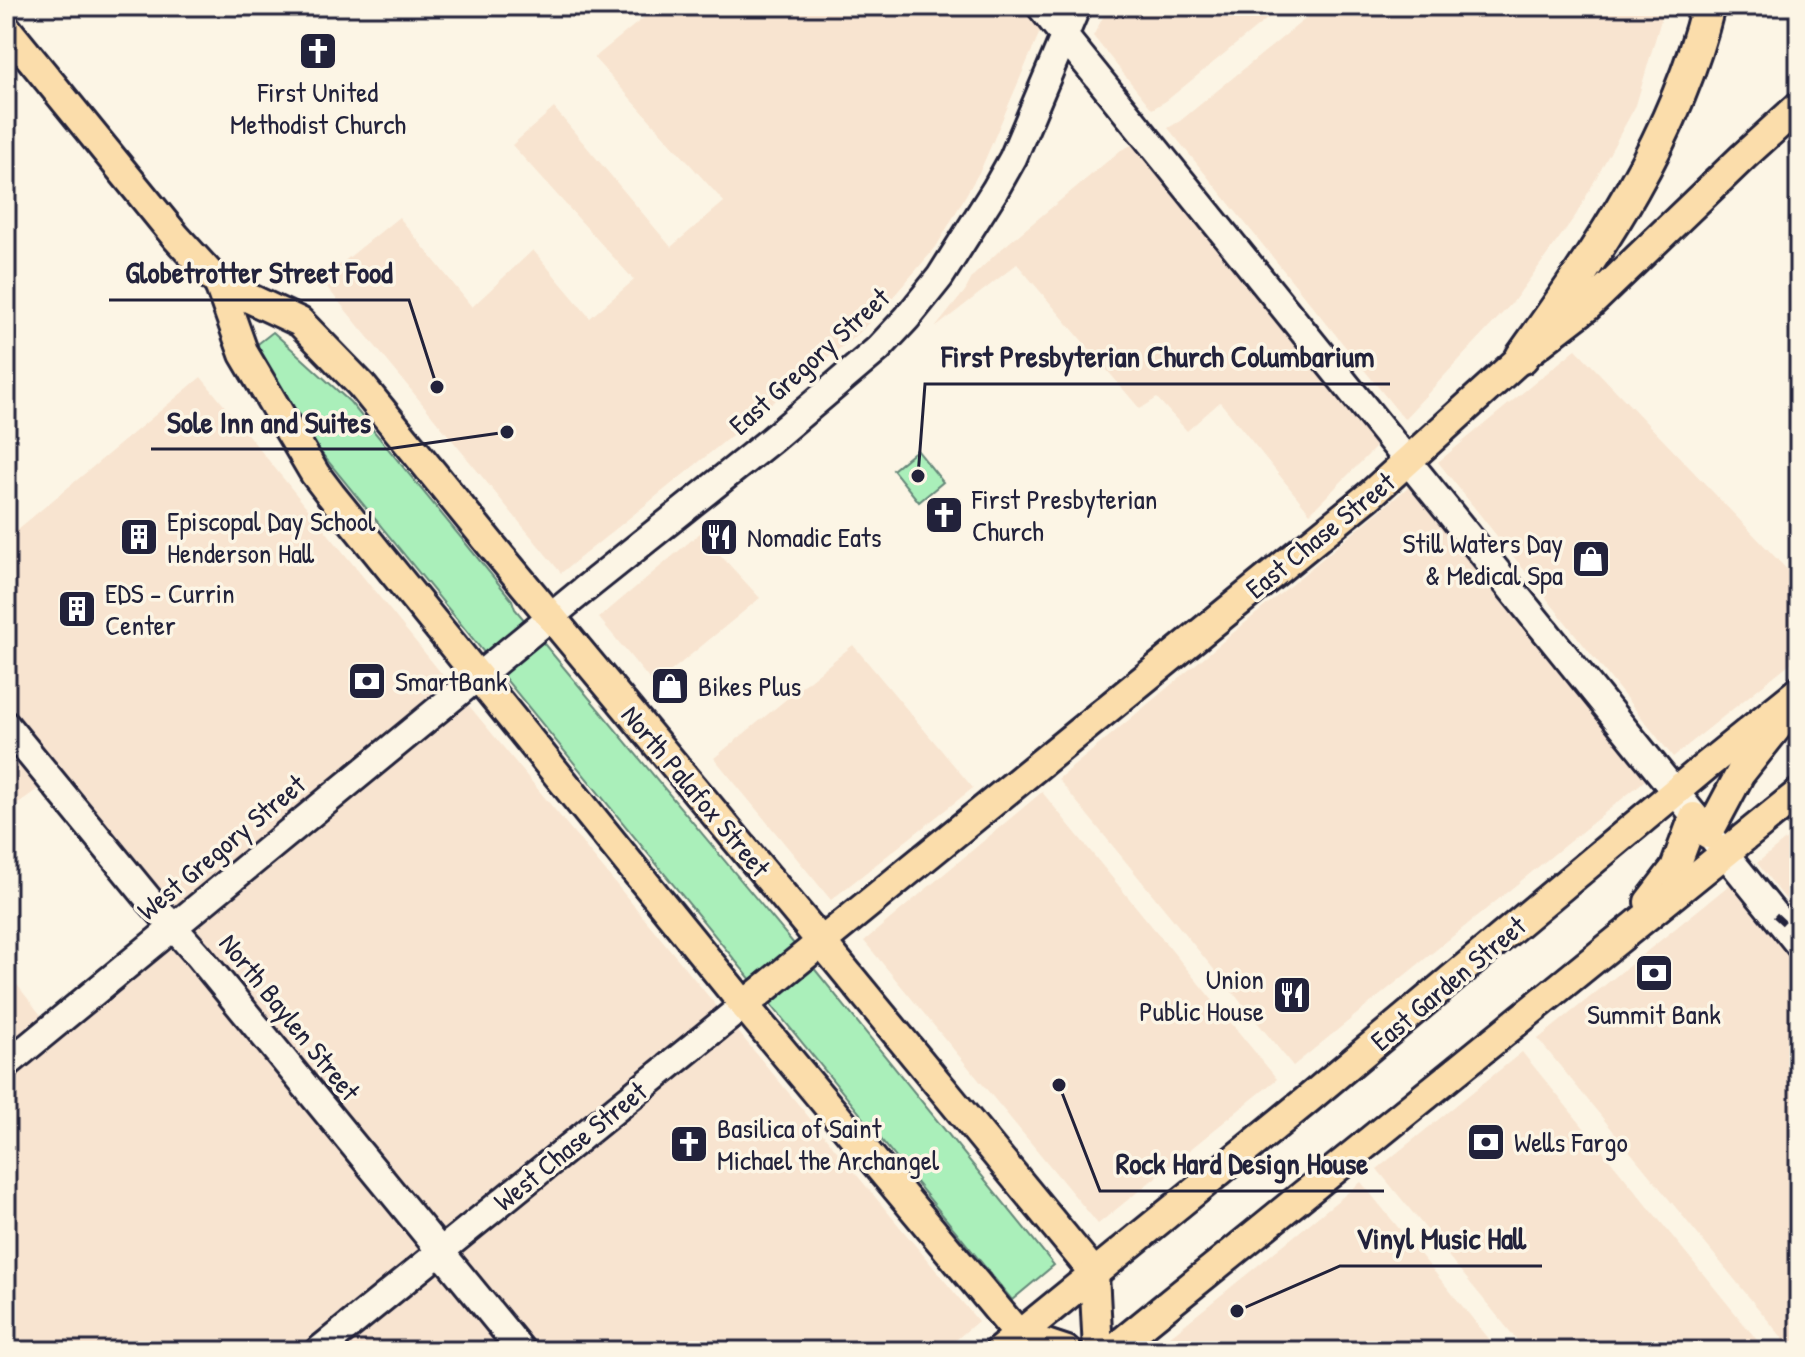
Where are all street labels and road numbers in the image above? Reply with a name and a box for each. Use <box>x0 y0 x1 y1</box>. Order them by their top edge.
street label: East Gregory Street <box>721 279 898 443</box>
street label: East Chase Street <box>1237 463 1403 607</box>
street label: North Palafox Street <box>613 697 779 885</box>
street label: West Gregory Street <box>129 765 313 929</box>
street label: East Garden Street <box>1362 907 1534 1059</box>
street label: North Baylen Street <box>211 926 369 1109</box>
street label: West Chase Street <box>485 1072 655 1220</box>

